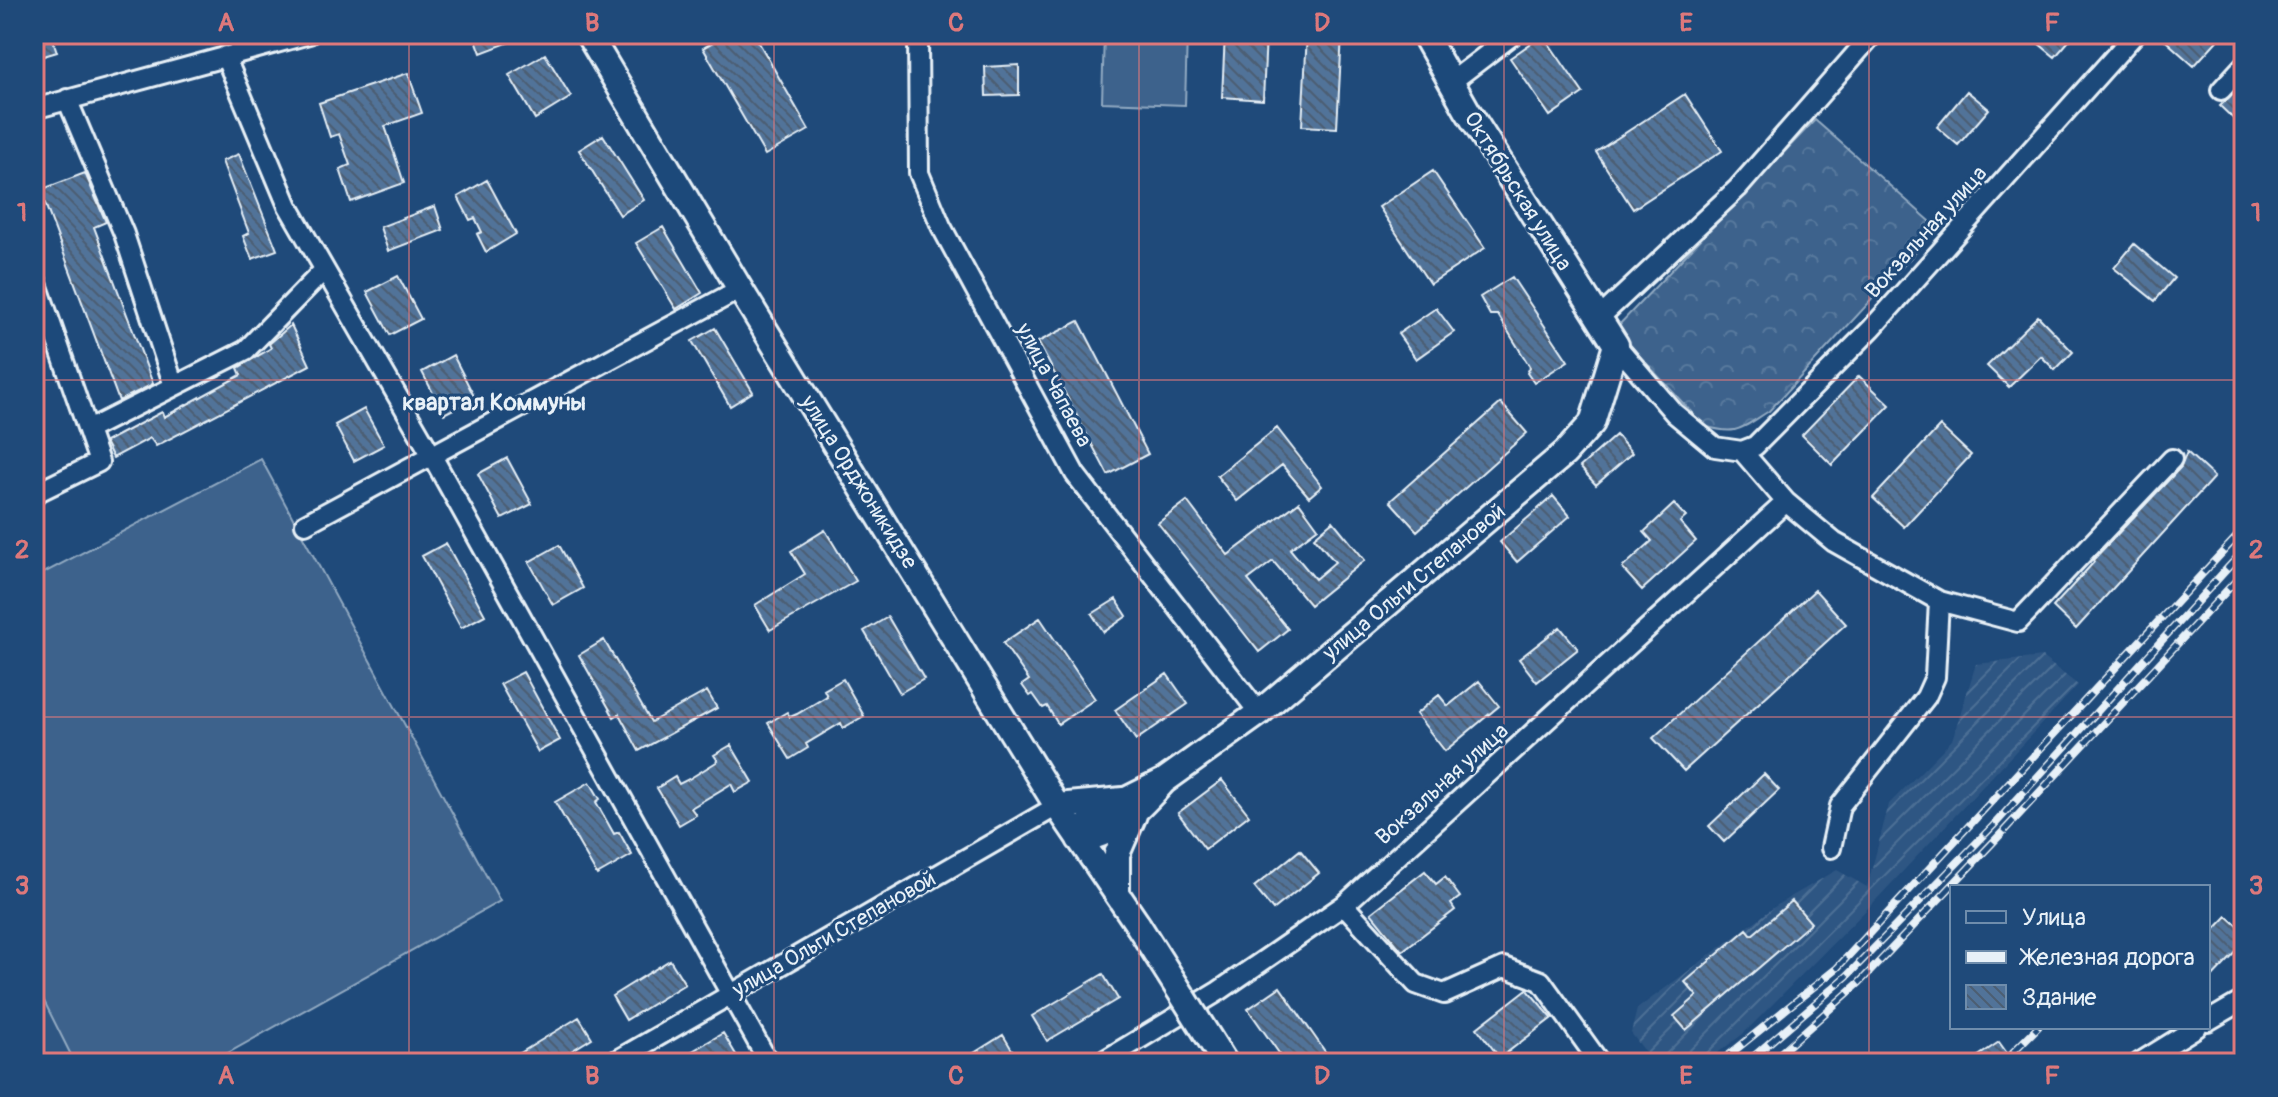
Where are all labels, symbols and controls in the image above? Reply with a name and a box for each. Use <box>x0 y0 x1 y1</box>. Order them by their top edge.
text: A <box>218 7 235 39</box>
text: B <box>585 7 599 39</box>
text: C <box>948 7 964 39</box>
text: D <box>1314 7 1330 39</box>
text: E <box>1679 7 1693 39</box>
text: F <box>2044 7 2060 39</box>
street label: Октябрьская улица <box>1458 106 1578 276</box>
street label: Вокзальная улица <box>1859 160 1993 304</box>
text: 1 <box>17 197 27 229</box>
text: 1 <box>2251 197 2261 229</box>
street label: улица Чапаева <box>1009 317 1098 452</box>
district label: квартал Коммуны <box>402 388 586 417</box>
street label: улица Орджоникидзе <box>794 389 924 574</box>
street label: улица Ольги Степановой <box>1316 497 1511 667</box>
text: 2 <box>15 534 29 566</box>
text: 2 <box>2249 534 2263 566</box>
street label: Вокзальная улица <box>1370 717 1514 851</box>
street label: улица Ольги Степановой <box>726 864 941 1004</box>
text: 3 <box>15 870 29 902</box>
text: 3 <box>2249 870 2263 902</box>
legend <box>1950 885 2210 1029</box>
text: Улица <box>2022 903 2086 932</box>
text: Железная дорога <box>2018 943 2195 972</box>
text: Здание <box>2022 983 2097 1012</box>
text: A <box>218 1060 235 1092</box>
text: B <box>585 1060 599 1092</box>
text: C <box>948 1060 964 1092</box>
text: D <box>1314 1060 1330 1092</box>
text: E <box>1679 1060 1693 1092</box>
text: F <box>2044 1060 2060 1092</box>

